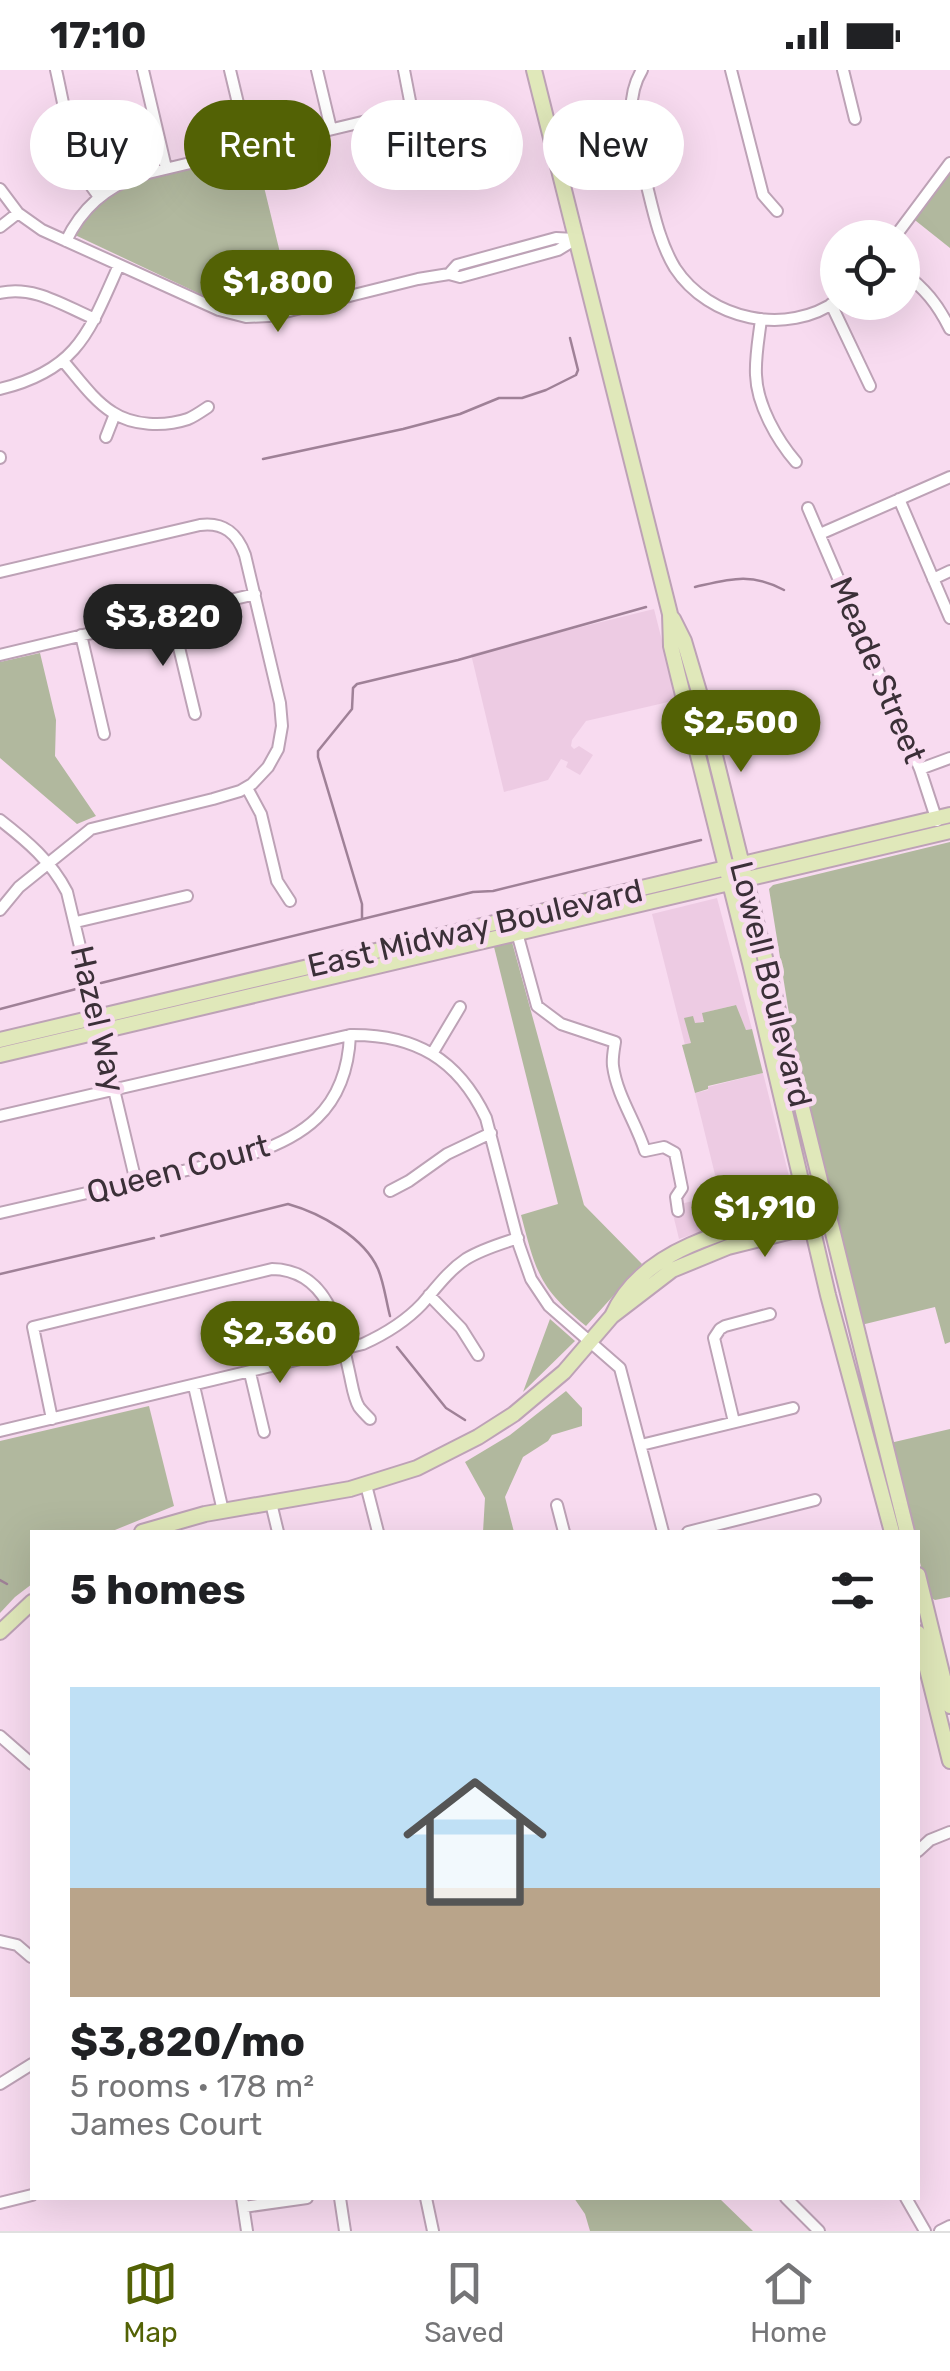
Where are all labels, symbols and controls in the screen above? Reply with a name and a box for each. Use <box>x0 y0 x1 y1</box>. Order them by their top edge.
text: 17:10 <box>50 12 146 58</box>
chip: Buy <box>30 100 164 190</box>
chip: Rent <box>184 100 331 190</box>
chip: Filters <box>351 100 523 190</box>
chip: New <box>543 100 684 190</box>
map controls <box>820 220 920 320</box>
button: locate <box>820 220 920 320</box>
pin: $1,800 <box>197 250 359 335</box>
text: $1,800 <box>222 263 334 301</box>
street label: Meade Street <box>822 571 934 769</box>
pin: $3,820 <box>82 584 244 669</box>
text: $3,820 <box>105 597 221 635</box>
pin: $2,500 <box>660 690 822 775</box>
text: $2,500 <box>683 703 799 741</box>
street label: Lowell Boulevard <box>722 857 820 1111</box>
street label: East Midway Boulevard <box>304 871 646 985</box>
street label: Hazel Way <box>63 942 133 1096</box>
street label: Queen Court <box>82 1126 274 1212</box>
pin: $1,910 <box>684 1175 846 1260</box>
text: $1,910 <box>713 1188 817 1226</box>
pin: $2,360 <box>199 1301 361 1386</box>
text: $2,360 <box>223 1314 337 1352</box>
icon: filters <box>825 1563 880 1618</box>
text: 5 homes <box>70 1565 246 1615</box>
icon: home <box>385 1752 565 1932</box>
text: $3,820/mo <box>70 2017 305 2067</box>
text: 5 rooms · 178 m² <box>70 2067 314 2105</box>
text: James Court <box>70 2105 262 2143</box>
tab: Map <box>123 2256 178 2349</box>
tab: Saved <box>424 2256 504 2349</box>
tab: Home <box>750 2256 827 2349</box>

